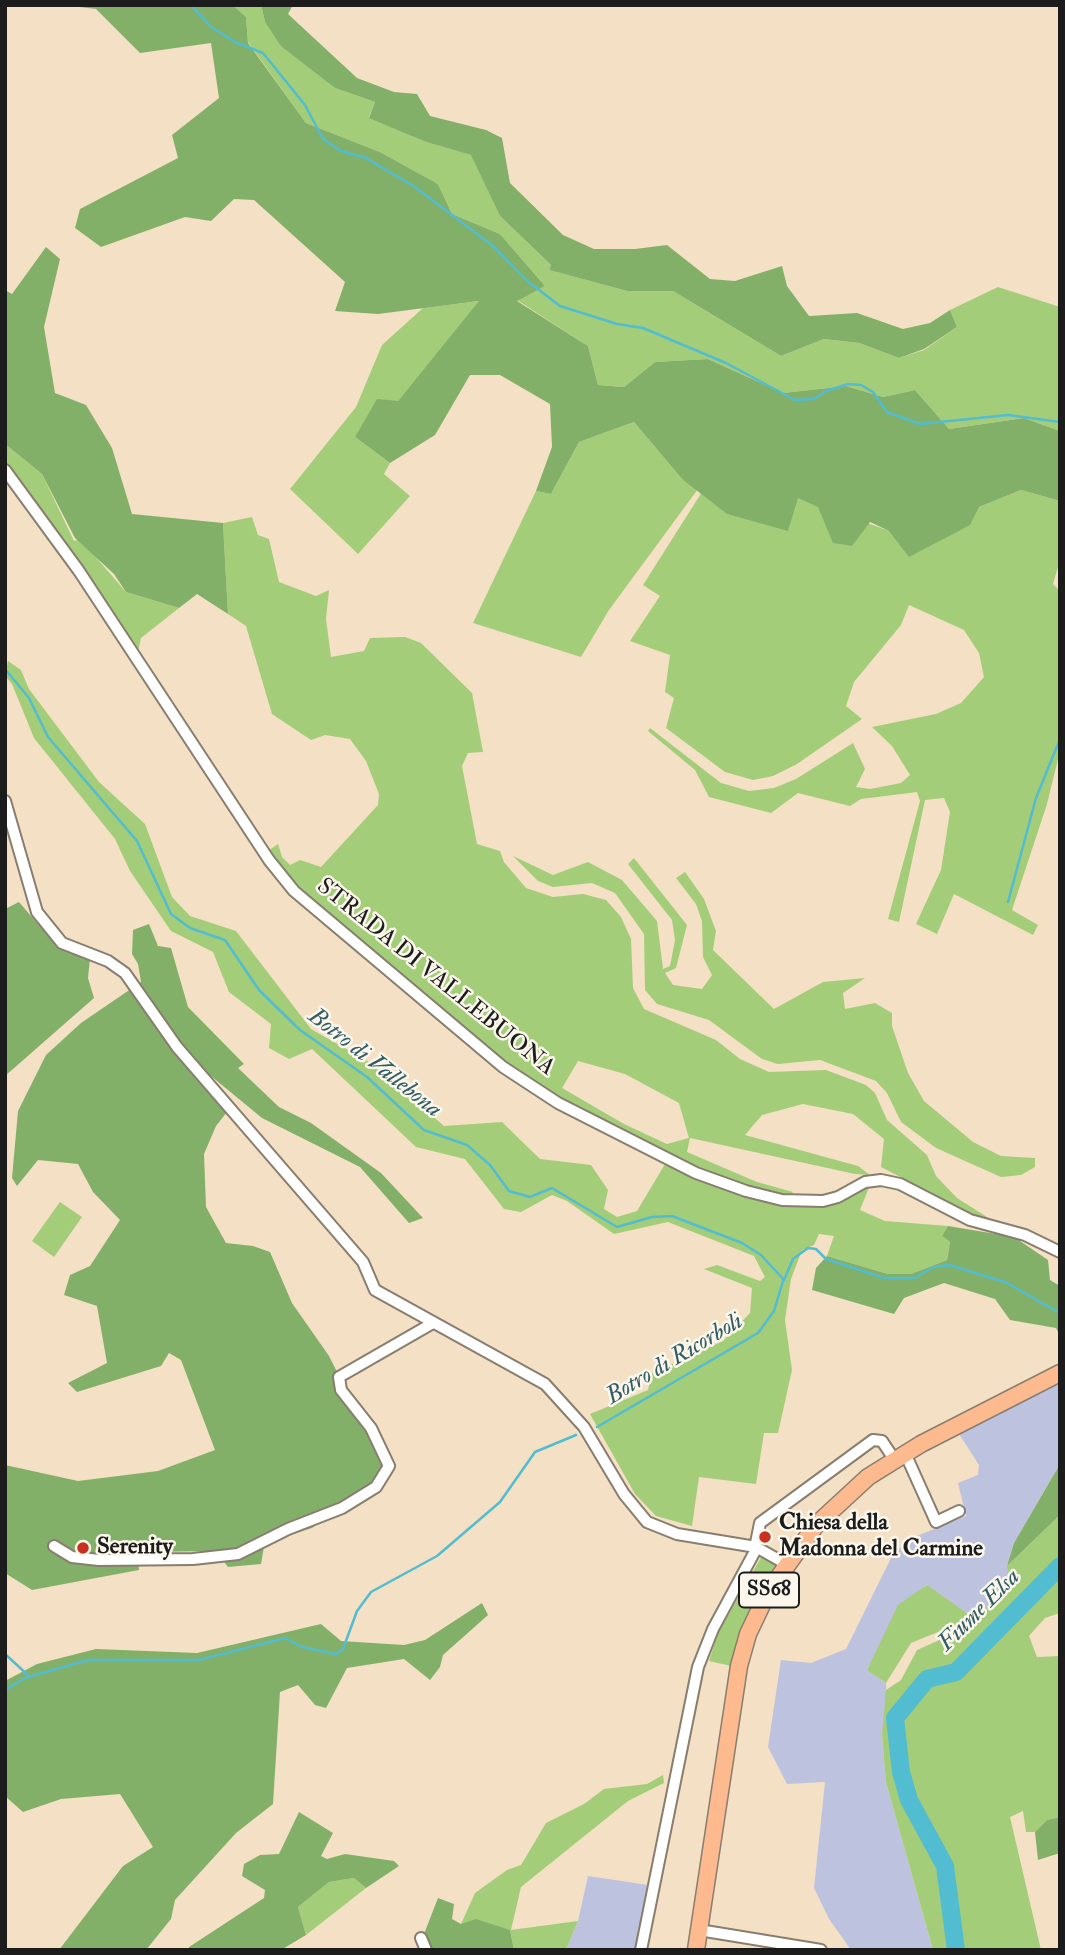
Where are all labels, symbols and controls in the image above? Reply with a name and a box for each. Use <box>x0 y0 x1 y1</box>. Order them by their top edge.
street label: STRADA DI VALLEBUONA <box>310 873 560 1083</box>
water label: Botro di Vallebona <box>302 1003 446 1125</box>
water label: Botro di Ricorboli <box>601 1308 749 1412</box>
place label: Chiesa della Madonna del Carmine <box>779 1510 983 1564</box>
marker: Chiesa della Madonna del Carmine <box>757 1529 773 1545</box>
place label: Serenity <box>97 1534 173 1562</box>
marker: Serenity <box>75 1540 91 1556</box>
water label: Fiume Elsa <box>933 1564 1027 1658</box>
road number: SS68 <box>739 1572 799 1608</box>

